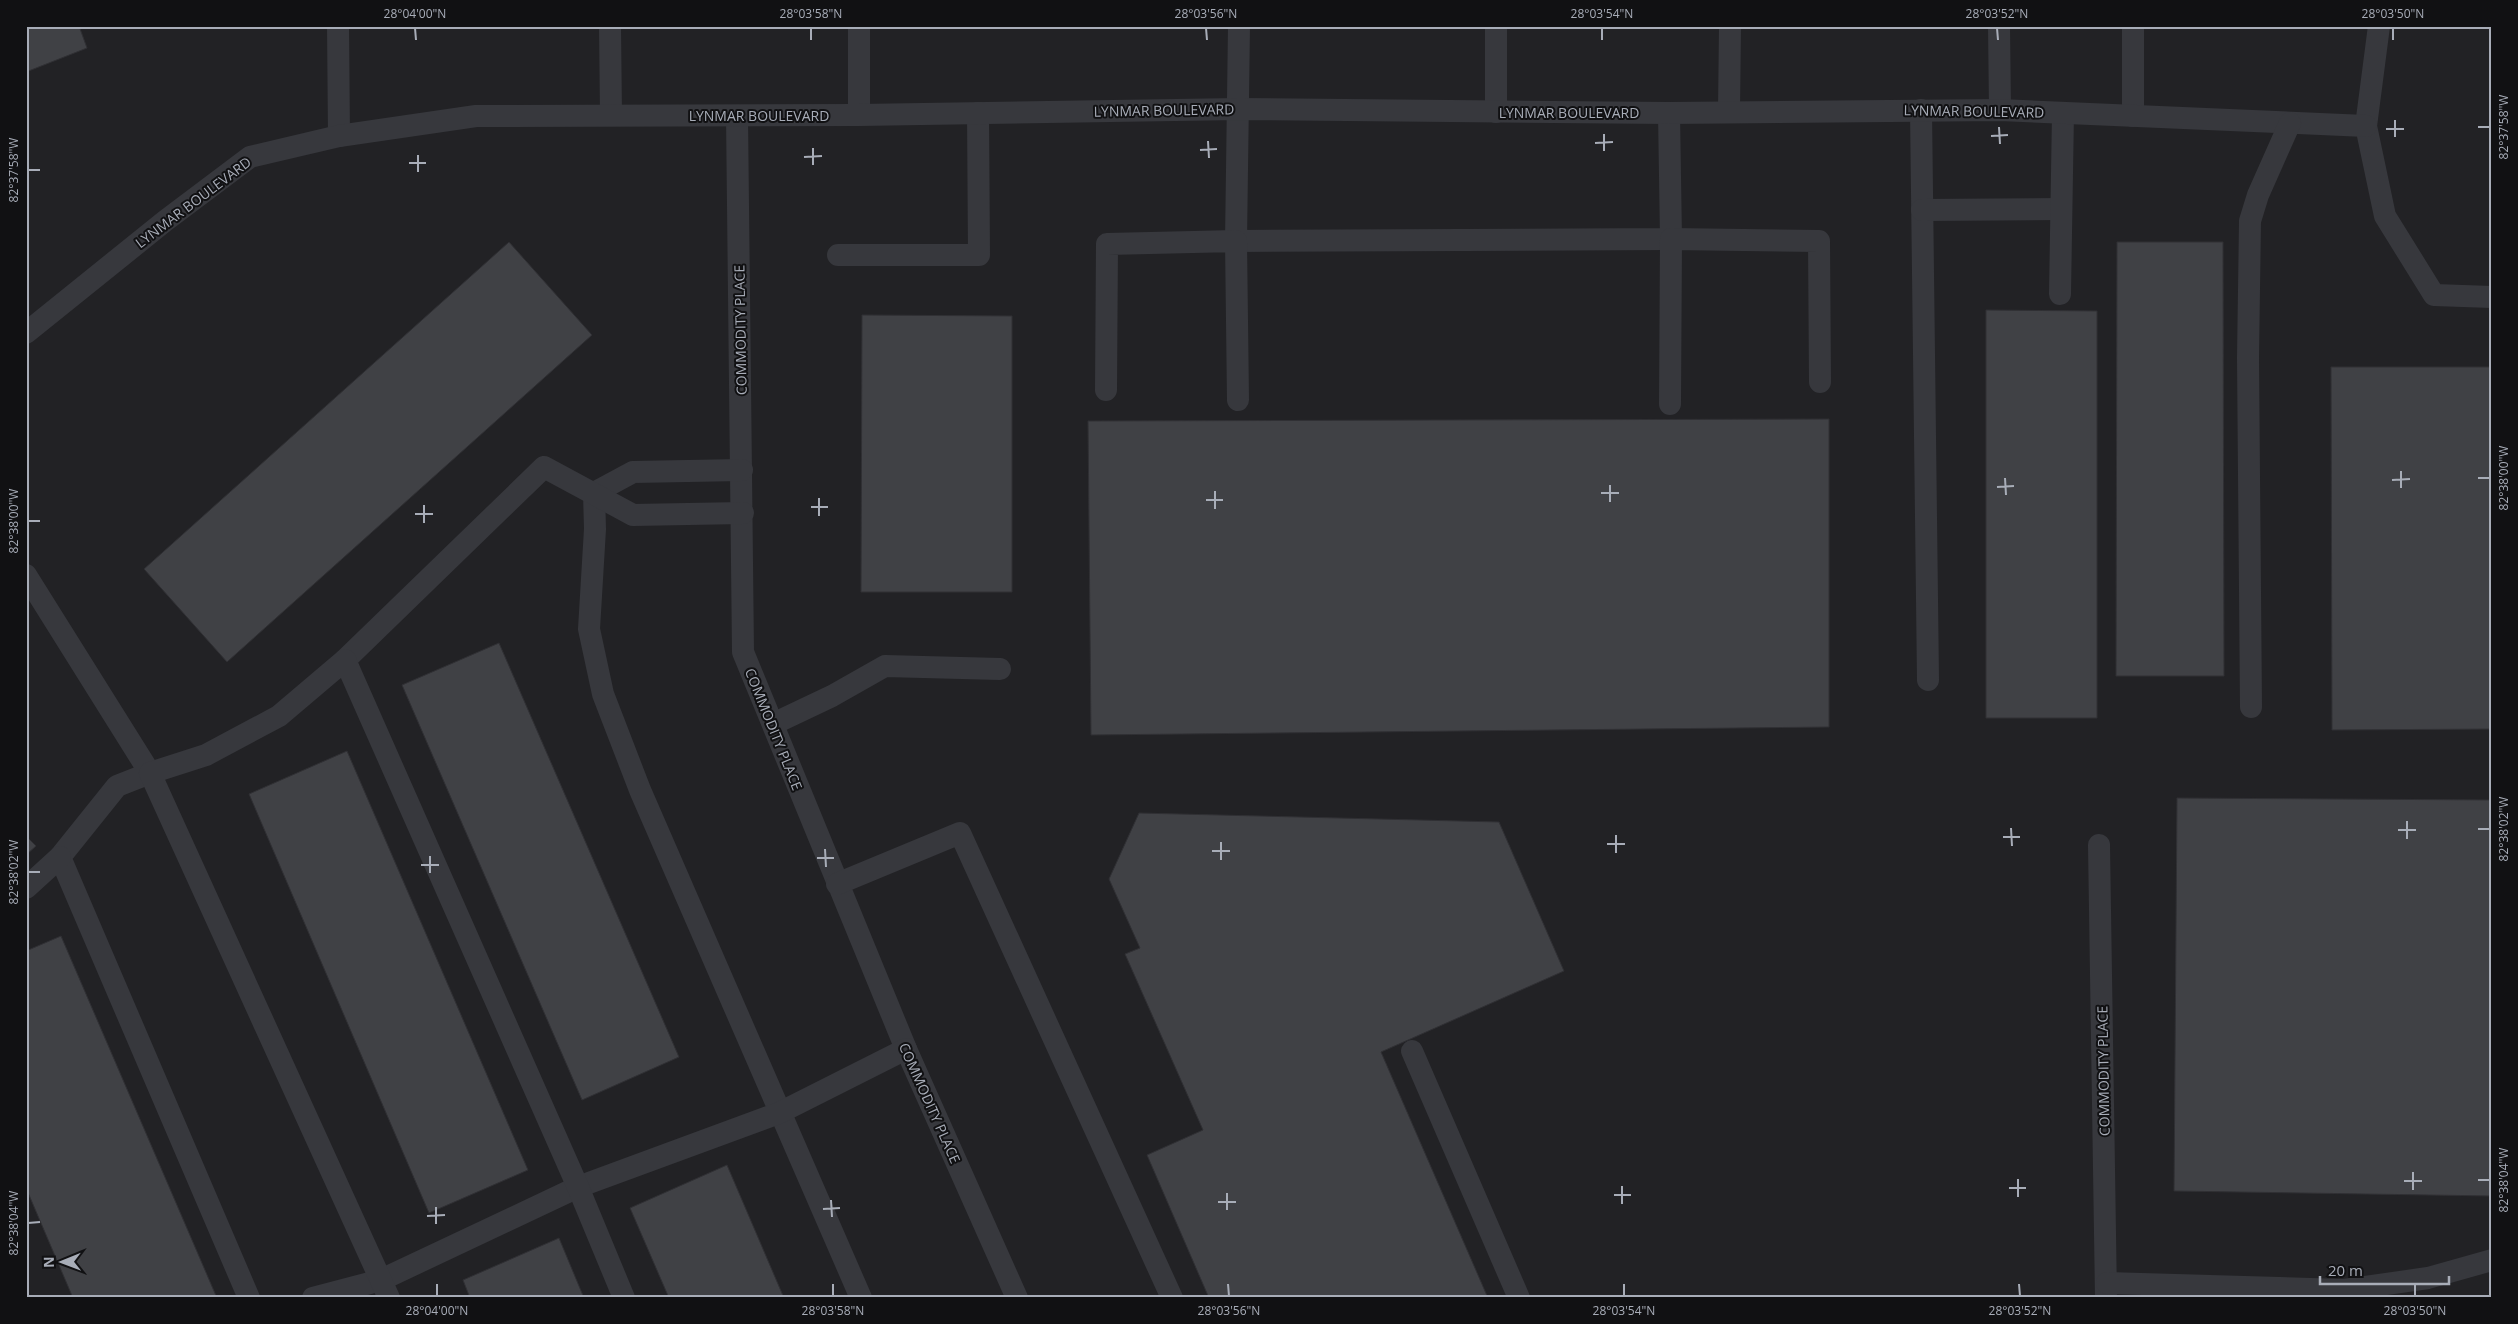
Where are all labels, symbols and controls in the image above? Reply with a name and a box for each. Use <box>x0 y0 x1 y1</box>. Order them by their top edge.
text: 28°04'00"N <box>384 5 446 22</box>
text: 28°03'58"N <box>780 5 842 22</box>
text: 28°03'56"N <box>1175 5 1237 22</box>
text: 28°03'54"N <box>1571 5 1633 22</box>
text: 28°03'52"N <box>1966 5 2028 22</box>
text: 28°03'50"N <box>2362 5 2424 22</box>
text: 82°37'58"W <box>2495 95 2512 159</box>
street label: LYNMAR BOULEVARD <box>1094 99 1234 121</box>
street label: LYNMAR BOULEVARD <box>1904 100 2044 122</box>
street label: LYNMAR BOULEVARD <box>1499 103 1639 122</box>
street label: LYNMAR BOULEVARD <box>689 106 829 125</box>
text: 82°37'58"W <box>5 138 22 202</box>
street label: LYNMAR BOULEVARD <box>131 152 255 252</box>
street label: COMMODITY PLACE <box>729 265 751 395</box>
text: 82°38'00"W <box>2495 446 2512 510</box>
text: 82°38'00"W <box>5 489 22 553</box>
street label: COMMODITY PLACE <box>741 665 807 793</box>
text: 82°38'02"W <box>2495 797 2512 861</box>
text: 82°38'02"W <box>5 840 22 904</box>
street label: COMMODITY PLACE <box>2092 1006 2114 1136</box>
street label: COMMODITY PLACE <box>895 1040 965 1166</box>
text: 82°38'04"W <box>2495 1148 2512 1212</box>
text: 82°38'04"W <box>5 1191 22 1255</box>
north arrow <box>38 1236 88 1286</box>
scale bar <box>2320 1254 2449 1286</box>
text: N <box>39 1256 58 1268</box>
text: 20 m <box>2328 1260 2363 1280</box>
text: 28°04'00"N <box>406 1302 468 1319</box>
text: 28°03'58"N <box>802 1302 864 1319</box>
text: 28°03'56"N <box>1198 1302 1260 1319</box>
text: 28°03'54"N <box>1593 1302 1655 1319</box>
text: 28°03'52"N <box>1989 1302 2051 1319</box>
text: 28°03'50"N <box>2384 1302 2446 1319</box>

